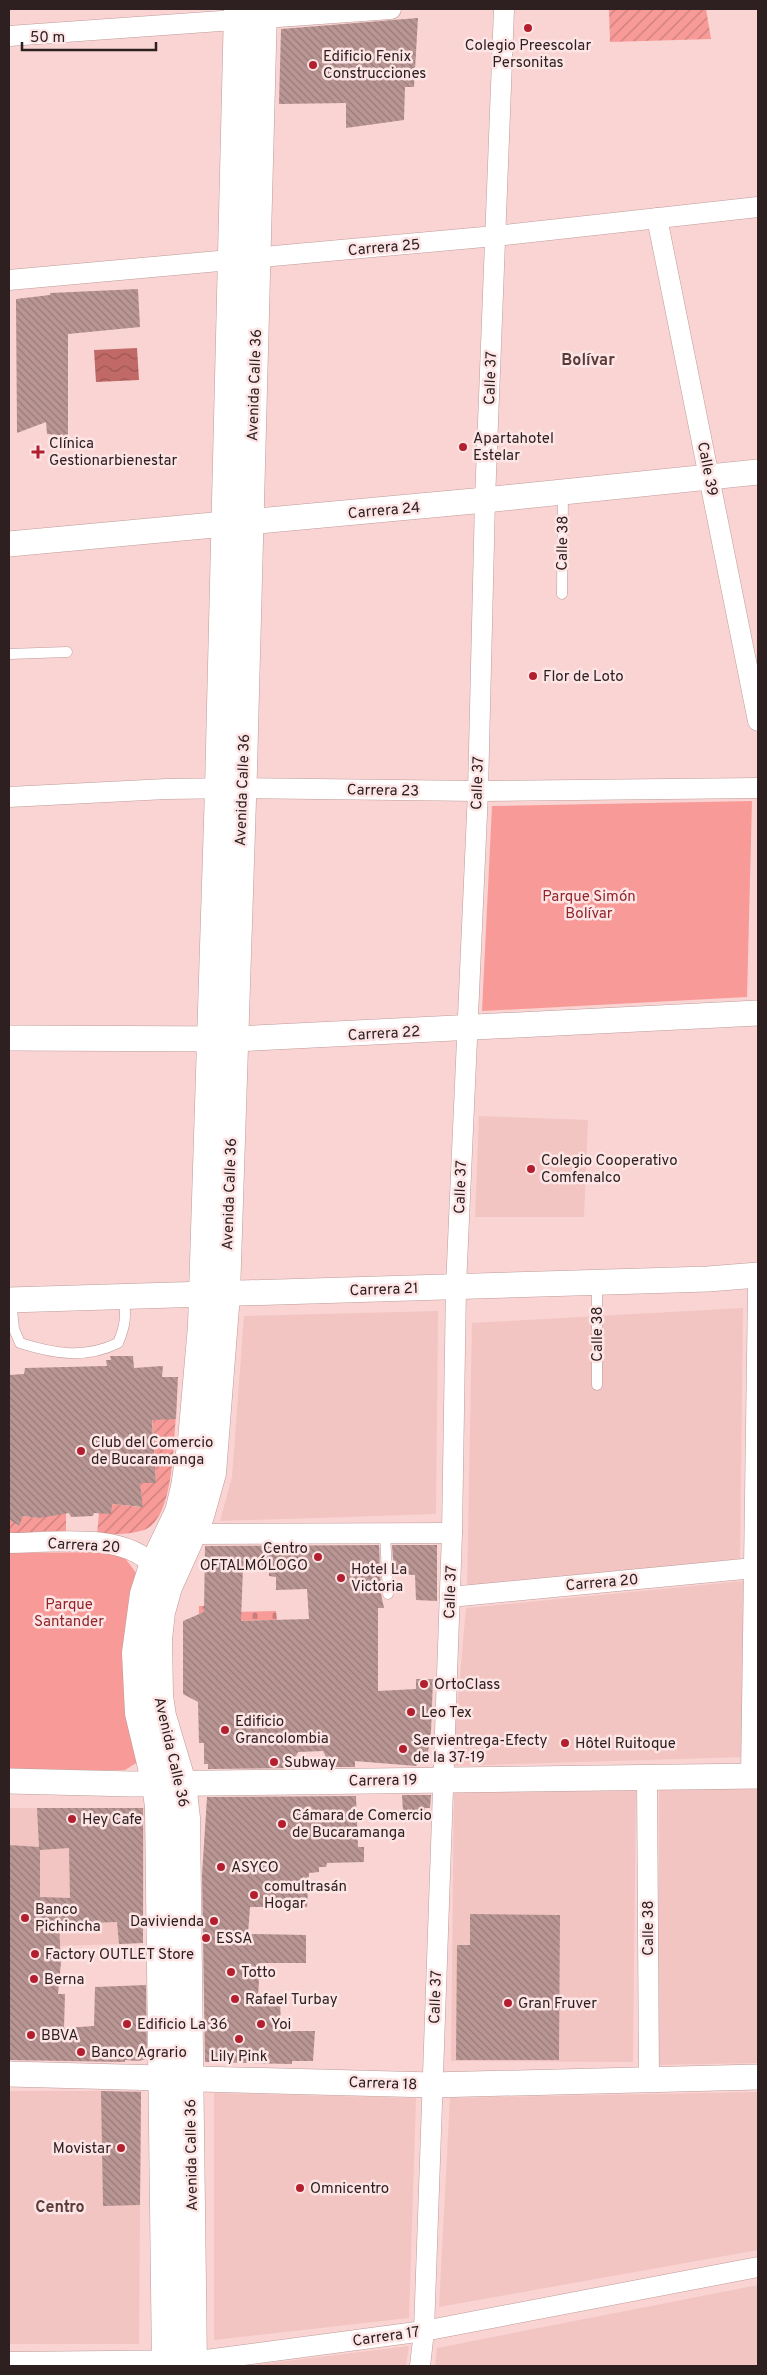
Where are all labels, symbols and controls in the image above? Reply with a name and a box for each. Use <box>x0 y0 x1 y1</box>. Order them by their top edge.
scale bar <box>22 20 156 52</box>
marker: Colegio Preescolar Personitas <box>522 22 534 34</box>
text: 50 m <box>30 29 65 48</box>
place label: Colegio Preescolar Personitas <box>465 37 591 73</box>
place label: Edificio Fenix Construcciones <box>323 48 426 84</box>
marker: Edificio Fenix Construcciones <box>307 59 319 71</box>
street label: Carrera 25 <box>347 236 421 261</box>
street label: Avenida Calle 36 <box>244 329 267 442</box>
street label: Calle 37 <box>481 351 502 405</box>
district label: Bolívar <box>561 351 615 371</box>
place label: Apartahotel Estelar <box>473 430 554 466</box>
place label: Clínica Gestionarbienestar <box>49 435 178 471</box>
marker: Apartahotel Estelar <box>457 441 469 453</box>
street label: Calle 39 <box>692 441 721 498</box>
marker: Clínica Gestionarbienestar <box>31 445 45 459</box>
street label: Carrera 24 <box>347 499 421 524</box>
street label: Calle 38 <box>554 515 573 571</box>
place label: Flor de Loto <box>543 668 624 687</box>
marker: Flor de Loto <box>527 670 539 682</box>
street label: Avenida Calle 36 <box>232 734 255 847</box>
street label: Calle 37 <box>468 756 489 810</box>
street label: Carrera 23 <box>347 781 419 802</box>
park label: Parque Simón Bolívar <box>542 888 636 924</box>
street label: Carrera 22 <box>347 1023 421 1046</box>
street label: Avenida Calle 36 <box>219 1138 242 1251</box>
place label: Colegio Cooperativo Comfenalco <box>541 1152 678 1188</box>
street label: Calle 37 <box>451 1160 472 1214</box>
marker: Colegio Cooperativo Comfenalco <box>525 1163 537 1175</box>
street label: Carrera 21 <box>349 1280 419 1301</box>
street label: Calle 38 <box>589 1306 608 1362</box>
place label: Club del Comercio de Bucaramanga <box>91 1434 213 1470</box>
marker: Club del Comercio de Bucaramanga <box>75 1445 87 1457</box>
street label: Carrera 20 <box>47 1535 121 1558</box>
place label: Centro OFTALMÓLOGO <box>200 1540 308 1576</box>
marker: Centro OFTALMÓLOGO <box>312 1551 324 1563</box>
place label: Hotel La Victoria <box>351 1561 407 1597</box>
street label: Calle 37 <box>441 1565 462 1619</box>
street label: Carrera 20 <box>565 1571 639 1596</box>
marker: Hotel La Victoria <box>335 1572 347 1584</box>
park label: Parque Santander <box>34 1596 104 1632</box>
place label: OrtoClass <box>434 1676 500 1695</box>
marker: OrtoClass <box>418 1678 430 1690</box>
street label: Avenida Calle 36 <box>149 1695 192 1809</box>
place label: Leo Tex <box>421 1704 472 1723</box>
marker: Leo Tex <box>405 1706 417 1718</box>
place label: Edificio Grancolombia <box>235 1713 329 1749</box>
marker: Edificio Grancolombia <box>219 1724 231 1736</box>
place label: Servientrega-Efecty de la 37-19 <box>413 1732 548 1768</box>
place label: Hôtel Ruitoque <box>575 1735 676 1754</box>
marker: Hôtel Ruitoque <box>559 1737 571 1749</box>
marker: Servientrega-Efecty de la 37-19 <box>397 1743 409 1755</box>
place label: Subway <box>284 1754 336 1773</box>
marker: Subway <box>268 1756 280 1768</box>
street label: Carrera 19 <box>348 1771 418 1792</box>
place label: Cámara de Comercio de Bucaramanga <box>292 1807 432 1843</box>
place label: Hey Cafe <box>82 1811 142 1830</box>
marker: Hey Cafe <box>66 1813 78 1825</box>
marker: Cámara de Comercio de Bucaramanga <box>276 1818 288 1830</box>
place label: ASYCO <box>231 1859 279 1878</box>
marker: ASYCO <box>215 1861 227 1873</box>
place label: comultrasán Hogar <box>264 1878 347 1914</box>
marker: comultrasán Hogar <box>248 1889 260 1901</box>
street label: Calle 38 <box>640 1900 659 1956</box>
place label: Banco Pichincha <box>35 1901 101 1937</box>
marker: Banco Pichincha <box>19 1912 31 1924</box>
place label: Davivienda <box>130 1913 204 1932</box>
marker: Davivienda <box>208 1915 220 1927</box>
place label: ESSA <box>216 1930 253 1949</box>
marker: ESSA <box>200 1932 212 1944</box>
place label: Factory OUTLET Store <box>45 1946 194 1965</box>
marker: Factory OUTLET Store <box>29 1948 41 1960</box>
place label: Totto <box>241 1964 276 1983</box>
marker: Totto <box>225 1966 237 1978</box>
street label: Calle 37 <box>426 1970 447 2024</box>
place label: Berna <box>44 1971 84 1990</box>
marker: Berna <box>28 1973 40 1985</box>
place label: Rafael Turbay <box>245 1991 338 2010</box>
marker: Rafael Turbay <box>229 1993 241 2005</box>
place label: Gran Fruver <box>518 1995 597 2014</box>
marker: Gran Fruver <box>502 1997 514 2009</box>
place label: Edificio La 36 <box>137 2016 228 2035</box>
place label: Yoi <box>271 2016 291 2035</box>
marker: Edificio La 36 <box>121 2018 133 2030</box>
marker: Yoi <box>255 2018 267 2030</box>
place label: BBVA <box>41 2027 78 2046</box>
marker: BBVA <box>25 2029 37 2041</box>
marker: Lily Pink <box>233 2033 245 2045</box>
place label: Banco Agrario <box>91 2044 187 2063</box>
marker: Banco Agrario <box>75 2046 87 2058</box>
place label: Lily Pink <box>210 2048 268 2067</box>
street label: Carrera 18 <box>348 2074 418 2095</box>
street label: Avenida Calle 36 <box>182 2099 203 2211</box>
place label: Movistar <box>53 2140 111 2159</box>
marker: Movistar <box>115 2142 127 2154</box>
place label: Omnicentro <box>310 2180 389 2199</box>
marker: Omnicentro <box>294 2182 306 2194</box>
district label: Centro <box>35 2198 85 2218</box>
street label: Carrera 17 <box>351 2323 421 2352</box>

